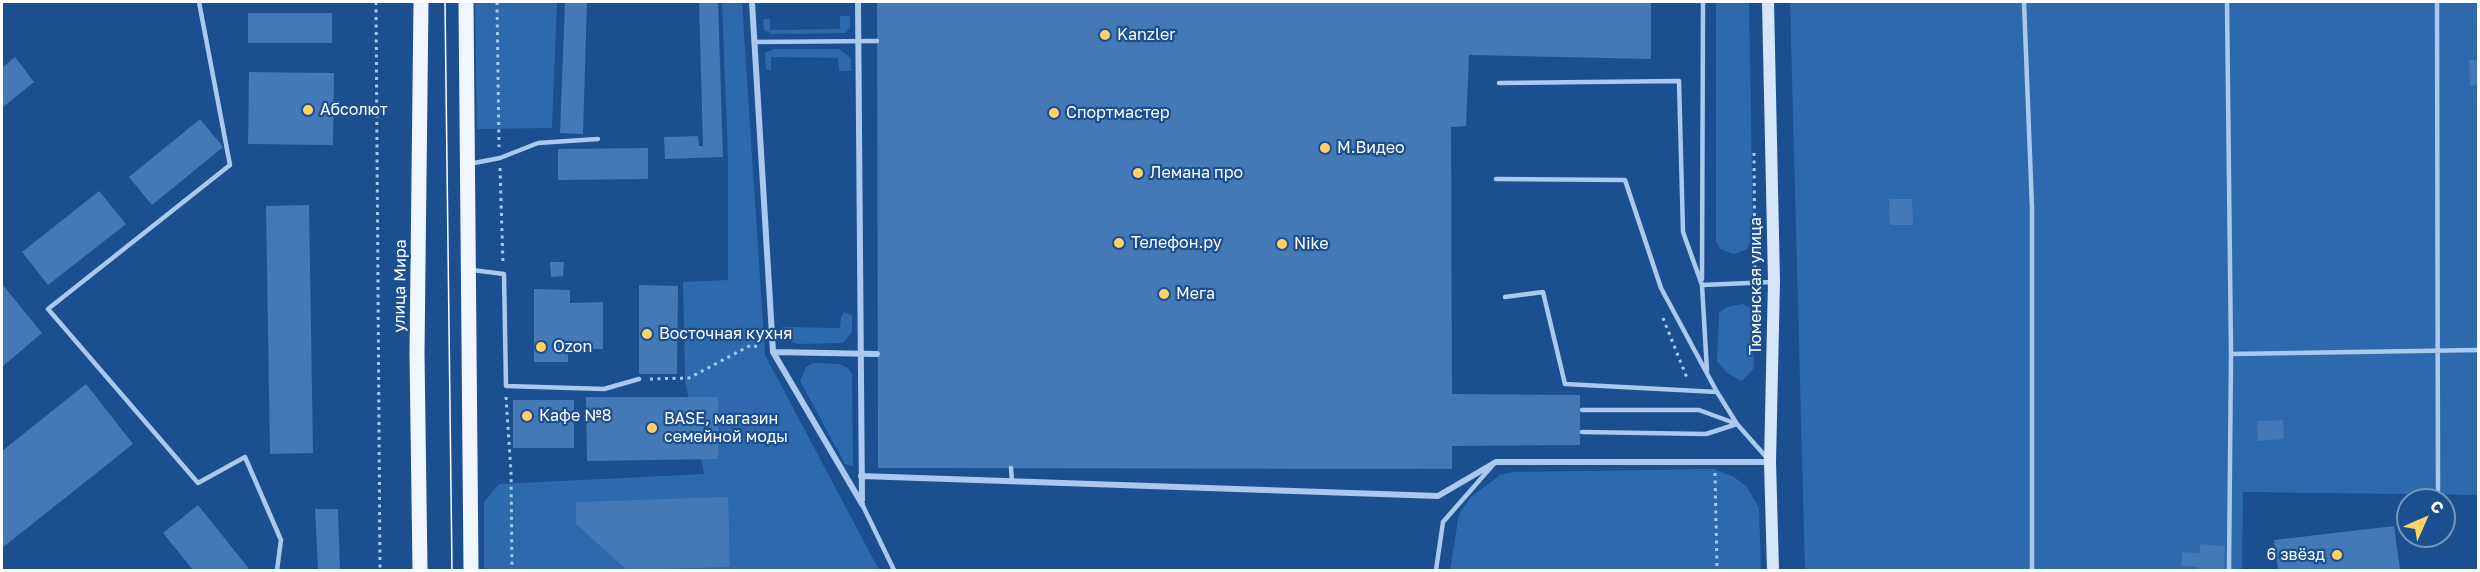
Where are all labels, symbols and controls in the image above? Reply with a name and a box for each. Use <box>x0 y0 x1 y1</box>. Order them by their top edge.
place label: Kanzler <box>1117 25 1175 45</box>
marker: Kanzler <box>1098 28 1112 42</box>
place label: Абсолют <box>320 100 388 120</box>
marker: Абсолют <box>301 103 315 117</box>
place label: Спортмастер <box>1066 103 1170 123</box>
marker: Спортмастер <box>1047 106 1061 120</box>
place label: М.Видео <box>1337 138 1405 158</box>
marker: М.Видео <box>1318 141 1332 155</box>
place label: Лемана про <box>1150 163 1243 183</box>
marker: Лемана про <box>1131 166 1145 180</box>
street label: Тюменская улица <box>1746 217 1766 355</box>
place label: Телефон.ру <box>1131 233 1222 253</box>
place label: Nike <box>1294 234 1328 254</box>
marker: Телефон.ру <box>1112 236 1126 250</box>
marker: Nike <box>1275 237 1289 251</box>
street label: улица Мира <box>390 239 410 333</box>
place label: Мега <box>1176 284 1215 304</box>
marker: Мега <box>1157 287 1171 301</box>
place label: Восточная кухня <box>659 324 792 344</box>
marker: Восточная кухня <box>640 327 654 341</box>
place label: Ozon <box>553 337 592 357</box>
marker: Ozon <box>534 340 548 354</box>
place label: Кафе №8 <box>539 406 611 426</box>
marker: Кафе №8 <box>520 409 534 423</box>
place label: BASE, магазин семейной моды <box>664 409 788 447</box>
marker: BASE, магазин семейной моды <box>645 421 659 435</box>
north arrow <box>2396 488 2456 548</box>
text: С <box>2426 496 2448 518</box>
place label: 6 звёзд <box>2267 545 2325 565</box>
marker: 6 звёзд <box>2330 548 2344 562</box>

